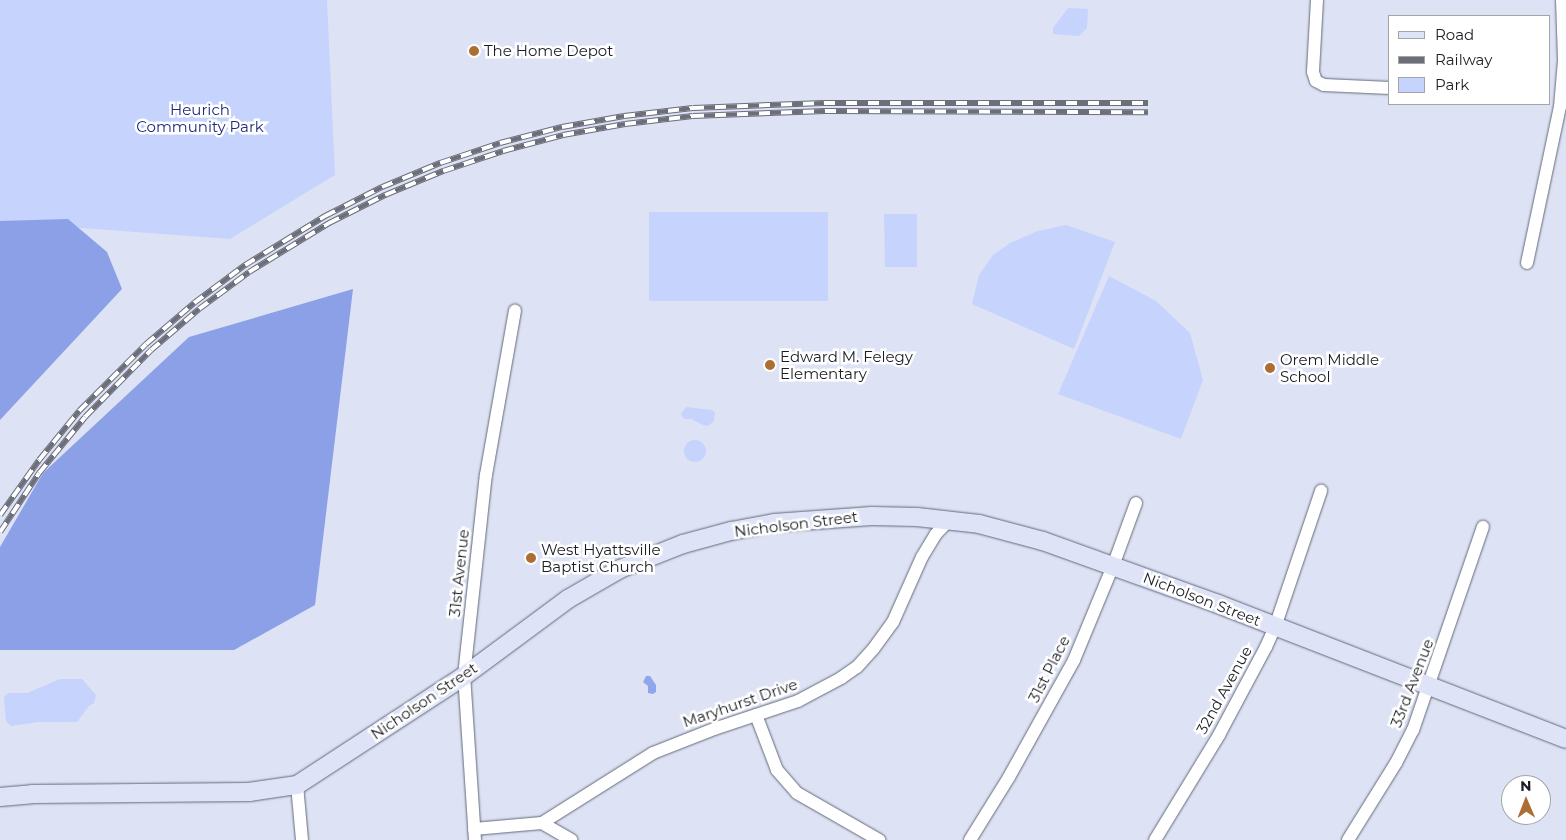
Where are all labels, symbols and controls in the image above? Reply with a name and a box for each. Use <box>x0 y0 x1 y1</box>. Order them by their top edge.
legend <box>1388 15 1551 105</box>
text: Road <box>1435 25 1474 44</box>
place label: The Home Depot <box>484 42 613 60</box>
marker: The Home Depot <box>468 45 480 57</box>
text: Railway <box>1435 50 1492 69</box>
text: Park <box>1435 75 1469 94</box>
park label: Heurich Community Park <box>136 100 264 135</box>
place label: Edward M. Felegy Elementary <box>780 347 913 382</box>
place label: Orem Middle School <box>1280 350 1379 385</box>
marker: Edward M. Felegy Elementary <box>764 359 776 371</box>
marker: Orem Middle School <box>1264 362 1276 374</box>
street label: Nicholson Street <box>733 507 859 541</box>
street label: 31st Avenue <box>445 528 473 618</box>
place label: West Hyattsville Baptist Church <box>541 540 661 575</box>
marker: West Hyattsville Baptist Church <box>525 552 537 564</box>
street label: Nicholson Street <box>1141 568 1263 630</box>
street label: 31st Place <box>1025 633 1073 705</box>
street label: 33rd Avenue <box>1387 636 1437 730</box>
street label: 32nd Avenue <box>1192 643 1256 737</box>
street label: Nicholson Street <box>367 659 481 743</box>
street label: Maryhurst Drive <box>680 675 800 731</box>
north arrow <box>1501 775 1551 825</box>
text: N <box>1520 777 1532 795</box>

